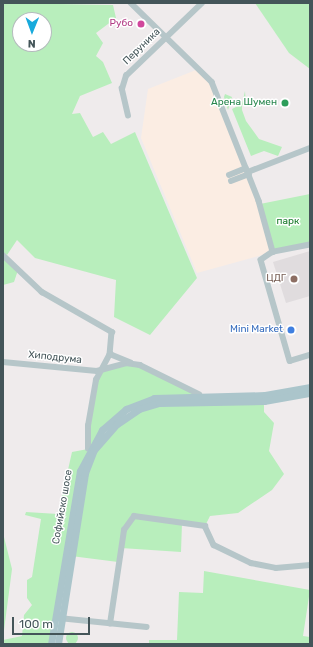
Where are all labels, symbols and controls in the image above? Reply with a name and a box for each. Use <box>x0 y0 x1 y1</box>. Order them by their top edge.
north arrow <box>12 12 52 52</box>
place label: Рубо <box>110 18 133 30</box>
marker: Рубо <box>136 19 146 29</box>
street label: Перуника <box>121 26 163 68</box>
text: N <box>28 37 36 50</box>
place label: Арена Шумен <box>211 97 277 109</box>
marker: Арена Шумен <box>280 98 290 108</box>
park label: парк <box>277 216 299 228</box>
place label: ЦДГ <box>266 273 286 285</box>
marker: ЦДГ <box>289 274 299 284</box>
place label: Mini Market <box>230 324 283 336</box>
marker: Mini Market <box>286 325 296 335</box>
street label: Хиподрума <box>28 349 82 367</box>
street label: Софийско шосе <box>51 469 75 545</box>
scale bar <box>14 609 92 635</box>
text: 100 m <box>19 617 53 631</box>

